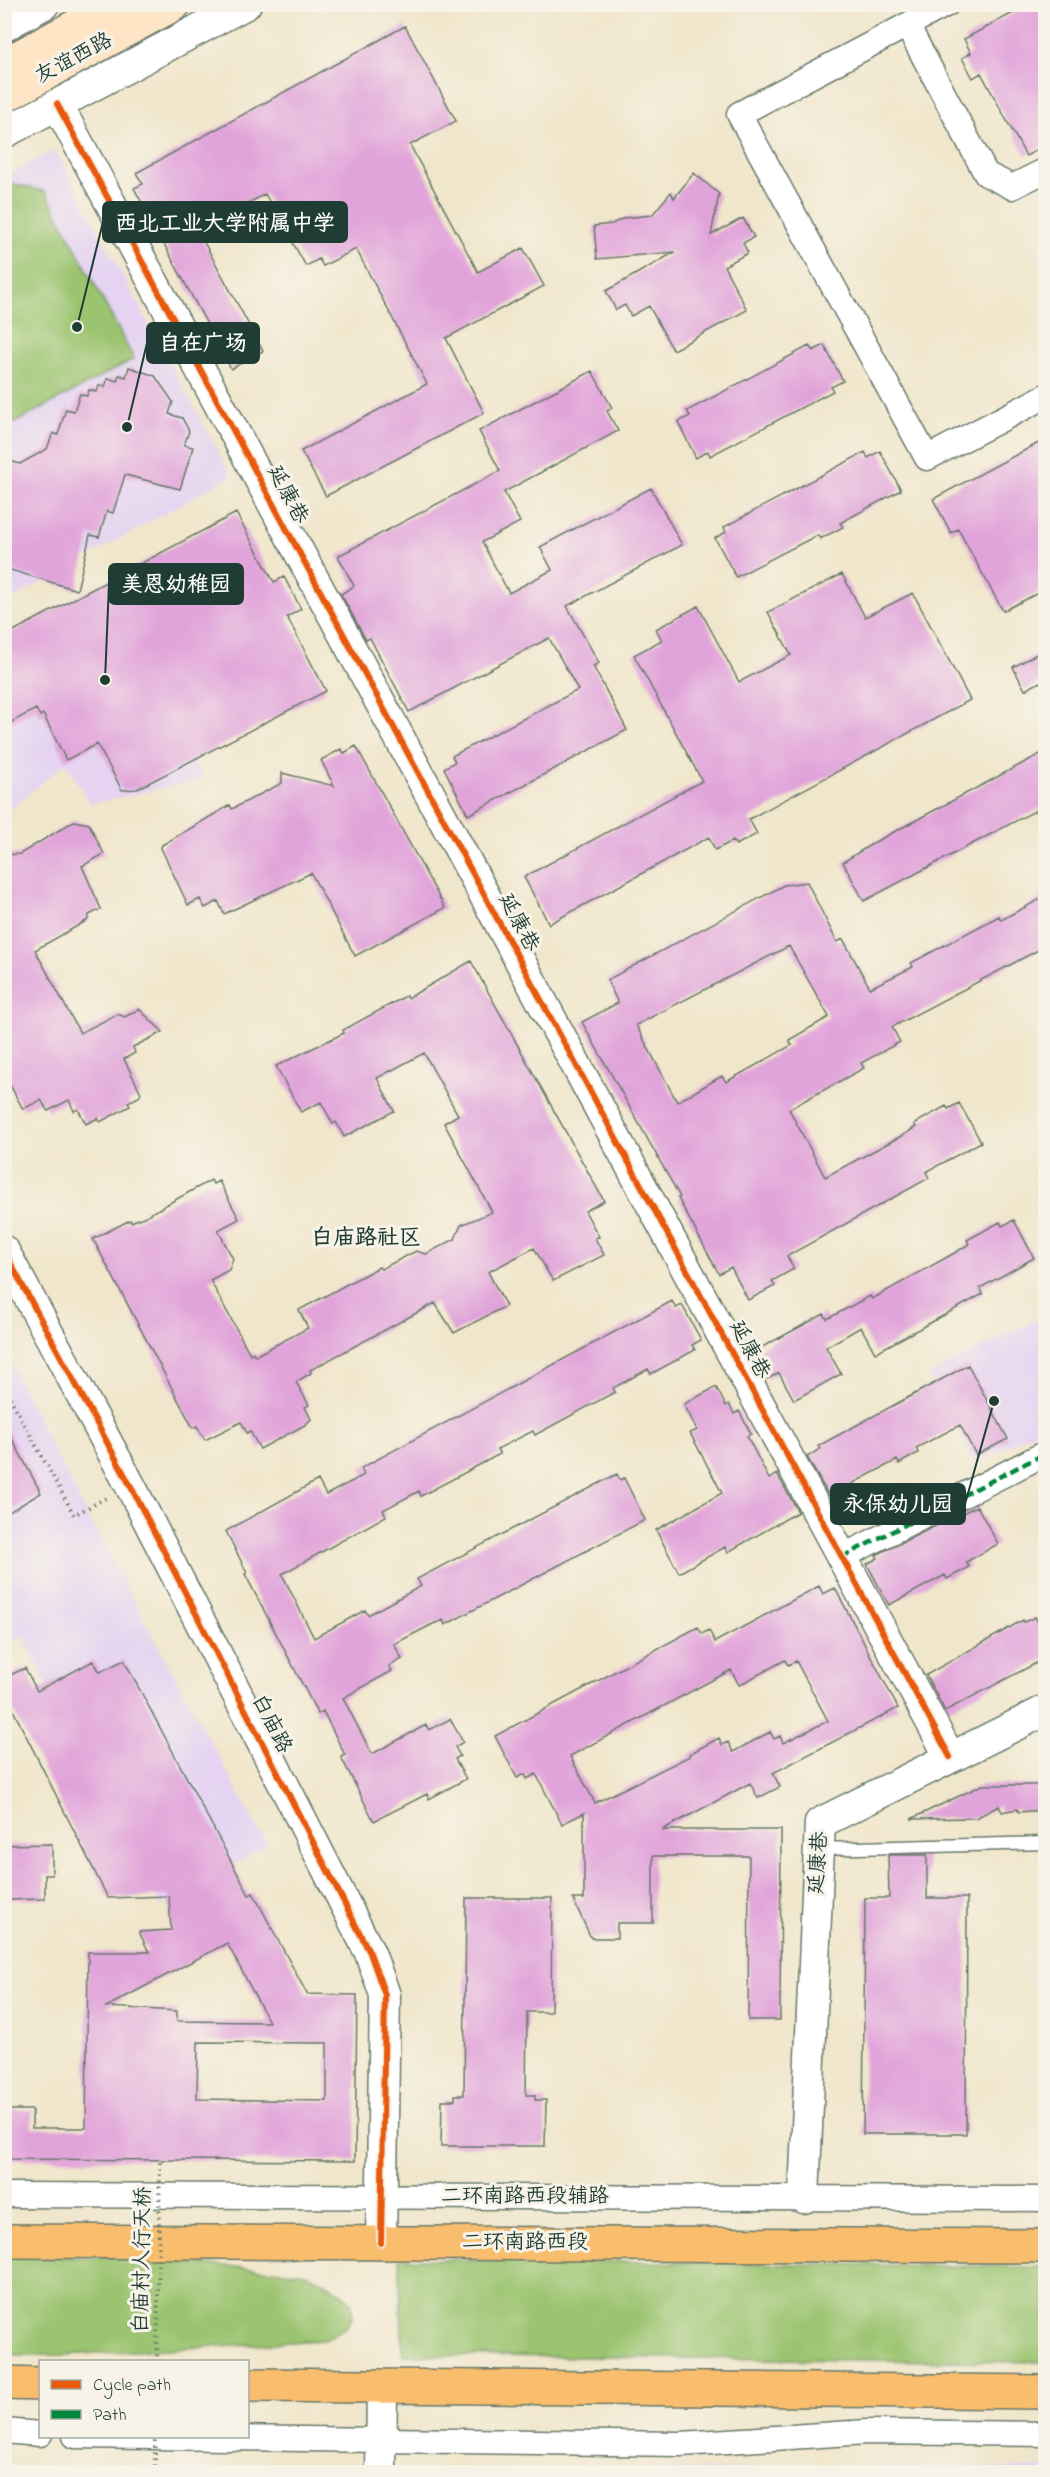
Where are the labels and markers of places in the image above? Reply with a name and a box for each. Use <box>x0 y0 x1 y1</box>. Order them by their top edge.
callout: 西北工业大学附属中学 <box>103 202 347 242</box>
callout: 自在广场 <box>147 323 259 363</box>
callout: 美恩幼稚园 <box>109 564 243 604</box>
callout: 永保幼儿园 <box>831 1484 965 1524</box>

